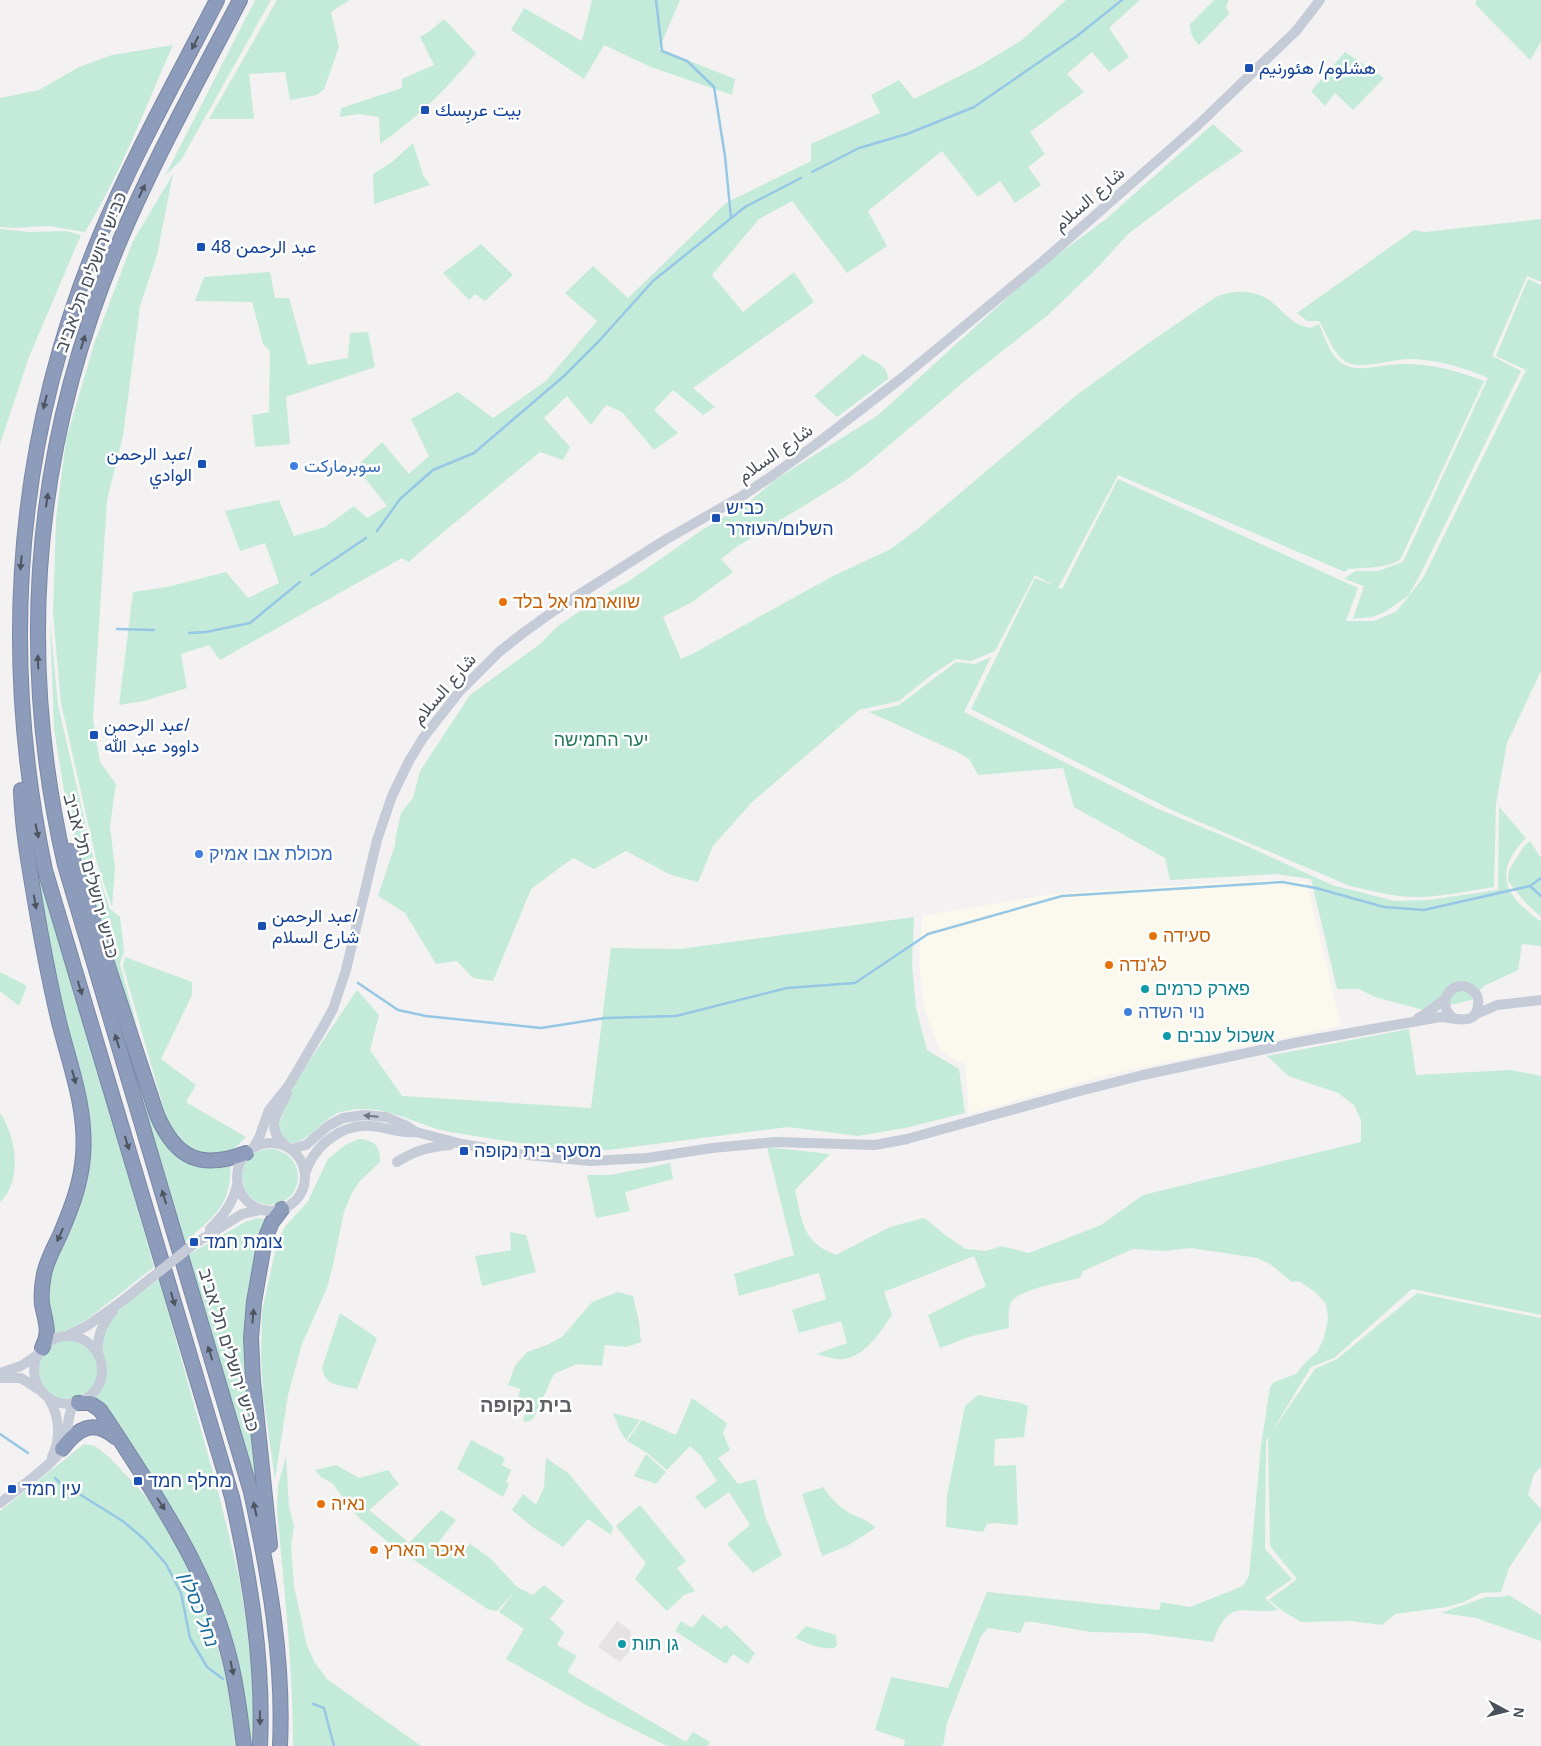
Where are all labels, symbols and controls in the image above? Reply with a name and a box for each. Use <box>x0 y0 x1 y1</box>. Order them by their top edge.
one-way arrow <box>191 36 199 51</box>
place label: هشلوم/ هئورنيم <box>1259 58 1376 80</box>
marker: هشلوم/ هئورنيم <box>1243 62 1255 74</box>
place label: بيت عربِسك <box>435 100 521 124</box>
marker: بيت عربِسك <box>419 104 431 116</box>
street label: شارع السلام <box>1049 163 1130 237</box>
one-way arrow <box>138 184 146 198</box>
street label: כביש ירושלים תל אביב <box>51 189 131 355</box>
place label: عبد الرحمن 48 <box>211 237 317 258</box>
marker: عبد الرحمن 48 <box>195 241 207 253</box>
one-way arrow <box>79 334 87 349</box>
one-way arrow <box>41 395 49 410</box>
street label: شارع السلام <box>734 420 818 488</box>
place label: عبد الرحمن/ الوادي <box>107 444 192 490</box>
place label: سوبرماركت <box>304 456 381 477</box>
marker: عبد الرحمن/ الوادي <box>196 458 208 470</box>
marker: سوبرماركت <box>288 460 300 472</box>
one-way arrow <box>43 492 51 508</box>
place label: כביש השלום/העוזרר <box>726 498 834 539</box>
marker: כביש השלום/העוזרר <box>710 512 722 524</box>
one-way arrow <box>16 555 24 571</box>
place label: שווארמה אל בלד <box>513 592 640 612</box>
marker: שווארמה אל בלד <box>497 596 509 608</box>
street label: شارع السلام <box>408 649 482 730</box>
one-way arrow <box>34 654 42 670</box>
place label: عبد الرحمن/ داوود عبد الله <box>104 715 199 757</box>
marker: عبد الرحمن/ داوود عبد الله <box>88 729 100 741</box>
park label: יער החמישה <box>554 730 648 750</box>
street label: כביש ירושלים תל אביב <box>59 791 123 961</box>
one-way arrow <box>33 824 41 840</box>
place label: מכולת אבו אמיק <box>209 844 333 864</box>
marker: מכולת אבו אמיק <box>193 848 205 860</box>
one-way arrow <box>32 894 40 910</box>
place label: عبد الرحمن/ شارع السلام <box>272 906 359 949</box>
marker: عبد الرحمن/ شارع السلام <box>256 920 268 932</box>
place label: סעידה <box>1163 926 1211 946</box>
marker: סעידה <box>1147 930 1159 942</box>
place label: לג'נדה <box>1119 955 1167 975</box>
marker: לג'נדה <box>1103 959 1115 971</box>
place label: פארק כרמים <box>1155 979 1250 999</box>
one-way arrow <box>77 980 85 995</box>
marker: פארק כרמים <box>1139 983 1151 995</box>
place label: נוי השדה <box>1138 1002 1205 1022</box>
marker: נוי השדה <box>1122 1006 1134 1018</box>
place label: אשכול ענבים <box>1177 1026 1275 1046</box>
marker: אשכול ענבים <box>1161 1030 1173 1042</box>
one-way arrow <box>113 1034 121 1049</box>
one-way arrow <box>70 1070 78 1085</box>
one-way arrow <box>363 1111 379 1119</box>
one-way arrow <box>123 1136 131 1151</box>
place label: מסעף בית נקופה <box>474 1141 602 1161</box>
marker: מסעף בית נקופה <box>458 1145 470 1157</box>
one-way arrow <box>159 1189 167 1204</box>
one-way arrow <box>55 1228 63 1242</box>
place label: צומת חמד <box>204 1232 283 1252</box>
marker: צומת חמד <box>188 1236 200 1248</box>
street label: כביש ירושלים תל אביב <box>195 1266 263 1434</box>
one-way arrow <box>170 1292 178 1307</box>
one-way arrow <box>249 1308 257 1324</box>
one-way arrow <box>206 1345 214 1360</box>
district label: בית נקופה <box>480 1394 572 1416</box>
place label: מחלף חמד <box>148 1471 232 1491</box>
marker: מחלף חמד <box>132 1475 144 1487</box>
place label: עין חמד <box>22 1479 81 1499</box>
marker: עין חמד <box>6 1483 18 1495</box>
place label: נאיה <box>331 1494 365 1514</box>
one-way arrow <box>156 1497 165 1510</box>
marker: נאיה <box>315 1498 327 1510</box>
one-way arrow <box>251 1501 259 1517</box>
place label: איכר הארץ <box>384 1540 466 1560</box>
marker: איכר הארץ <box>368 1544 380 1556</box>
water label: נחל כסלון <box>175 1569 223 1650</box>
place label: גן תות <box>632 1634 679 1654</box>
marker: גן תות <box>616 1638 628 1650</box>
one-way arrow <box>228 1660 236 1675</box>
north arrow <box>1481 1686 1531 1736</box>
text: N <box>1510 1707 1527 1719</box>
one-way arrow <box>256 1710 264 1726</box>

